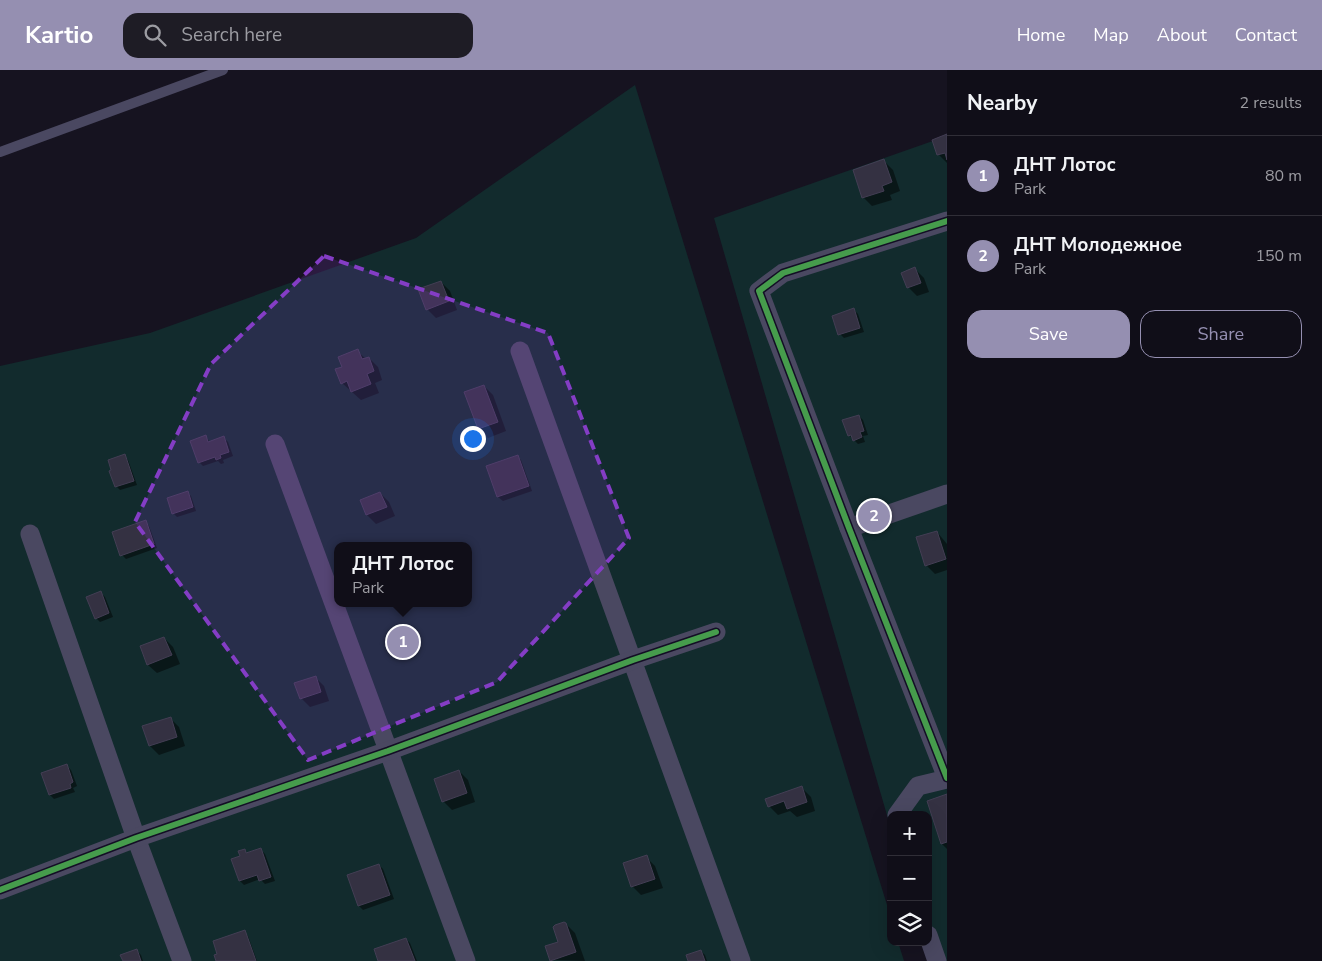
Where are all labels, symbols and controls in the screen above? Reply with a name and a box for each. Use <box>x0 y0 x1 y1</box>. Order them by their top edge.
search box <box>123 13 473 58</box>
text: Kartio <box>25 19 93 51</box>
icon: search <box>141 21 169 49</box>
text: Search here <box>181 22 282 48</box>
text: Home <box>1017 23 1065 47</box>
text: Map <box>1093 23 1129 47</box>
text: About <box>1157 23 1207 47</box>
text: Contact <box>1235 23 1297 47</box>
text: Nearby <box>967 89 1037 117</box>
text: 2 results <box>1240 92 1302 114</box>
text: ДНТ Лотос <box>1014 152 1116 178</box>
text: 1 <box>978 165 988 187</box>
text: 80 m <box>1265 165 1302 187</box>
text: Park <box>1014 178 1046 200</box>
text: ДНТ Молодежное <box>1014 232 1182 258</box>
text: 2 <box>978 245 988 267</box>
text: 150 m <box>1255 245 1302 267</box>
text: Park <box>1014 258 1046 280</box>
button: Save <box>967 310 1130 358</box>
button: Share <box>1140 310 1302 358</box>
your location <box>460 426 486 452</box>
pin: 2 <box>858 497 890 535</box>
popup <box>334 542 472 607</box>
text: ДНТ Лотос <box>352 551 454 577</box>
text: Park <box>352 577 384 599</box>
pin: 1 <box>387 623 419 661</box>
map controls <box>887 811 932 946</box>
button: + <box>887 811 932 856</box>
button: − <box>887 856 932 901</box>
button: layers <box>887 901 932 946</box>

